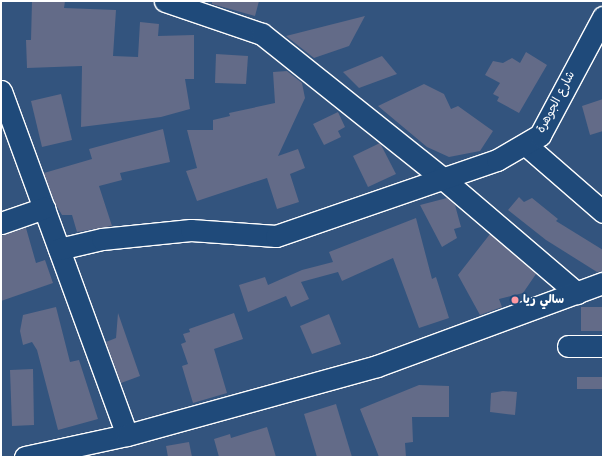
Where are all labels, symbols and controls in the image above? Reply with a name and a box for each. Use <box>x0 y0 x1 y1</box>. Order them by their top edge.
street label: شارع الجوهرة <box>534 69 578 135</box>
place label: سالي ريا <box>523 293 564 307</box>
marker: سالي ريا <box>510 295 520 305</box>

